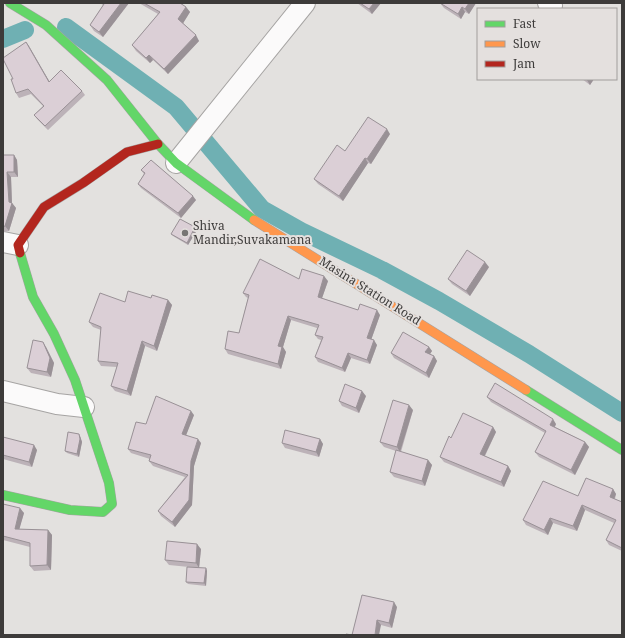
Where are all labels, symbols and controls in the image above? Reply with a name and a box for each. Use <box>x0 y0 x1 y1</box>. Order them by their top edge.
legend <box>477 8 617 80</box>
text: Fast <box>513 15 536 32</box>
text: Slow <box>513 35 541 52</box>
text: Jam <box>512 55 535 72</box>
place label: Shiva Mandir,Suvakamana <box>193 217 312 248</box>
marker: Shiva Mandir,Suvakamana <box>180 228 190 238</box>
street label: Masina Station Road <box>316 252 425 329</box>

